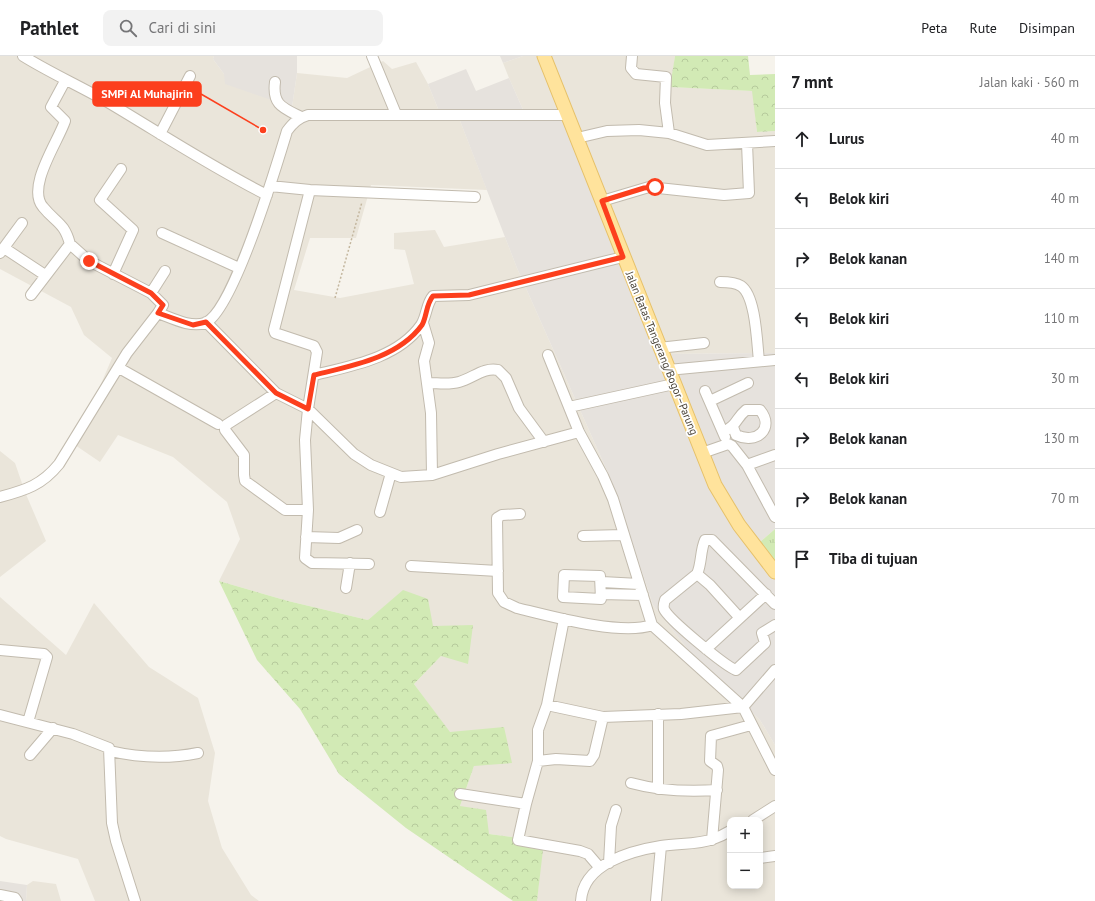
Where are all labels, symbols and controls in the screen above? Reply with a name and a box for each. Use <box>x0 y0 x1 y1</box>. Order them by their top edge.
search box <box>103 10 383 46</box>
text: Pathlet <box>20 16 79 40</box>
icon: search <box>117 17 139 39</box>
text: Cari di sini <box>149 18 216 37</box>
text: Peta <box>921 19 947 37</box>
text: Rute <box>969 19 997 37</box>
text: Disimpan <box>1019 19 1075 37</box>
text: 7 mnt <box>791 71 833 93</box>
text: Jalan kaki · 560 m <box>980 74 1079 91</box>
callout: SMPi Al Muhajirin <box>93 82 201 106</box>
text: SMPi Al Muhajirin <box>101 86 193 101</box>
icon: ahead <box>791 128 813 150</box>
text: Lurus <box>829 129 864 148</box>
text: 40 m <box>1051 130 1079 147</box>
route start <box>646 178 664 196</box>
icon: left <box>791 188 813 210</box>
text: Belok kiri <box>829 189 889 208</box>
text: 40 m <box>1051 190 1079 207</box>
icon: right <box>791 248 813 270</box>
text: Belok kanan <box>829 249 907 268</box>
text: 140 m <box>1044 250 1079 267</box>
route end <box>80 252 98 270</box>
street label: Jalan Batas Tangerang/Bogor–Parung <box>622 268 701 437</box>
icon: left <box>791 308 813 330</box>
text: Belok kiri <box>829 309 889 328</box>
text: 110 m <box>1044 310 1079 327</box>
icon: left <box>791 368 813 390</box>
text: Belok kiri <box>829 369 889 388</box>
text: 30 m <box>1051 370 1079 387</box>
icon: right <box>791 428 813 450</box>
text: Belok kanan <box>829 429 907 448</box>
text: 130 m <box>1044 430 1079 447</box>
icon: right <box>791 488 813 510</box>
text: Belok kanan <box>829 489 907 508</box>
text: 70 m <box>1051 490 1079 507</box>
icon: arrive <box>791 548 813 570</box>
text: Tiba di tujuan <box>829 549 918 568</box>
map controls <box>727 817 763 889</box>
button: + <box>727 817 763 853</box>
button: − <box>727 853 763 889</box>

